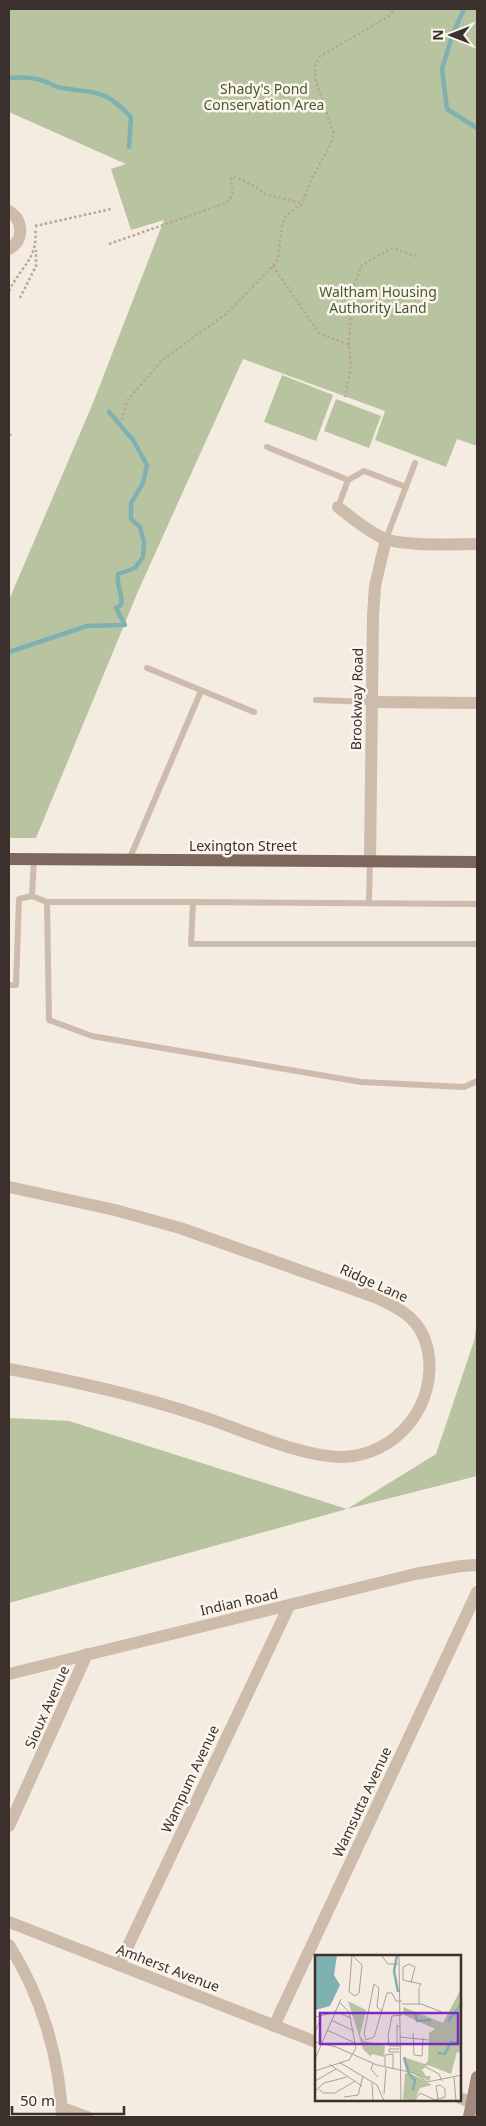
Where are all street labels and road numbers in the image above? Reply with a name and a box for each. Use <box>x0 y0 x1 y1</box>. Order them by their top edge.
street label: Brookway Road <box>346 648 367 750</box>
street label: Lexington Street <box>189 836 297 855</box>
street label: Ridge Lane <box>337 1259 411 1306</box>
street label: Indian Road <box>198 1583 280 1620</box>
street label: Sioux Avenue <box>20 1662 73 1751</box>
street label: Wampum Avenue <box>156 1722 223 1836</box>
street label: Wamsutta Avenue <box>328 1743 396 1860</box>
street label: Amherst Avenue <box>114 1939 223 1996</box>

